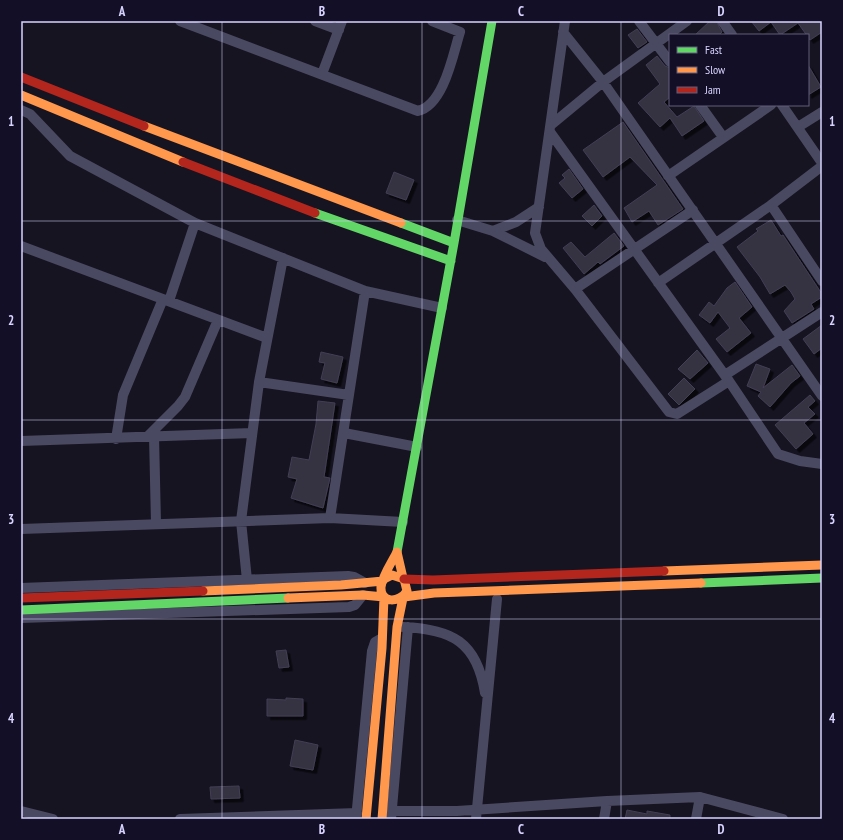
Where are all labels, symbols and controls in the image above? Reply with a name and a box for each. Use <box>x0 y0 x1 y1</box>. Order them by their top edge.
text: A <box>118 3 126 20</box>
text: B <box>319 3 325 20</box>
text: C <box>518 3 524 20</box>
text: D <box>718 3 725 20</box>
legend <box>669 34 809 106</box>
text: Fast <box>705 42 723 57</box>
text: Slow <box>705 62 726 77</box>
text: Jam <box>704 82 721 97</box>
text: 1 <box>8 113 14 130</box>
text: 1 <box>829 113 835 130</box>
text: 2 <box>8 312 14 329</box>
text: 2 <box>829 312 835 329</box>
text: 3 <box>8 511 14 528</box>
text: 3 <box>829 511 835 528</box>
text: 4 <box>8 710 15 727</box>
text: 4 <box>829 710 836 727</box>
text: A <box>118 821 126 838</box>
text: B <box>319 821 325 838</box>
text: C <box>518 821 524 838</box>
text: D <box>718 821 725 838</box>

